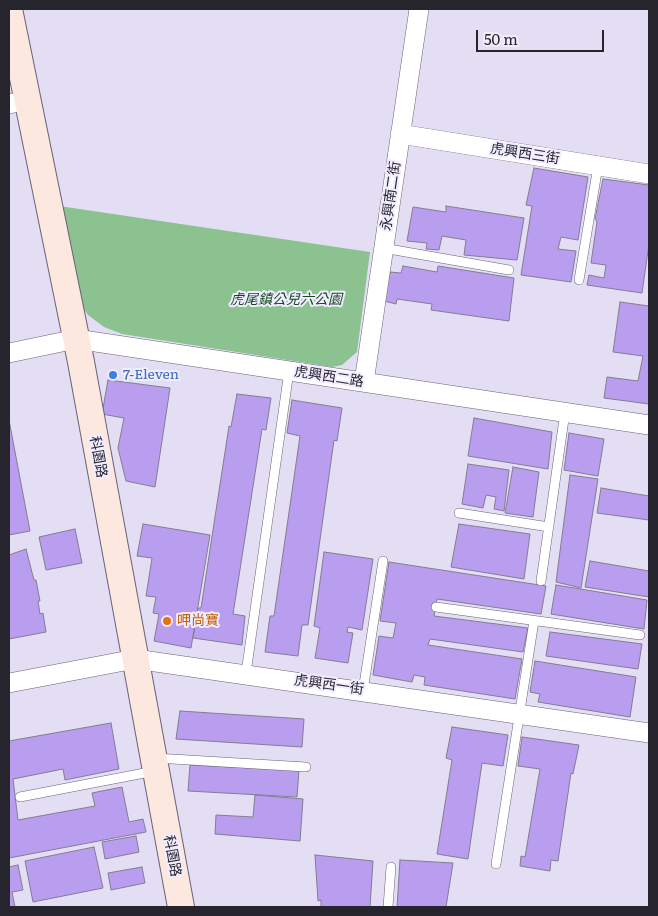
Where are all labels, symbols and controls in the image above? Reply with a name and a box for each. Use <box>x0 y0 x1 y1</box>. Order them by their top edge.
scale bar <box>478 20 606 52</box>
text: 50 m <box>484 27 518 50</box>
street label: 虎興西三街 <box>489 140 561 168</box>
street label: 永興南二街 <box>378 160 404 232</box>
park label: 虎尾鎮公兒六公園 <box>230 292 342 308</box>
street label: 虎興西二路 <box>293 363 365 391</box>
place label: 7-Eleven <box>123 367 179 383</box>
marker: 7-Eleven <box>107 369 119 381</box>
street label: 科園路 <box>86 435 110 479</box>
place label: 呷尚寶 <box>177 613 219 629</box>
marker: 呷尚寶 <box>161 615 173 627</box>
street label: 虎興西一街 <box>293 672 365 698</box>
street label: 科園路 <box>160 834 184 878</box>

